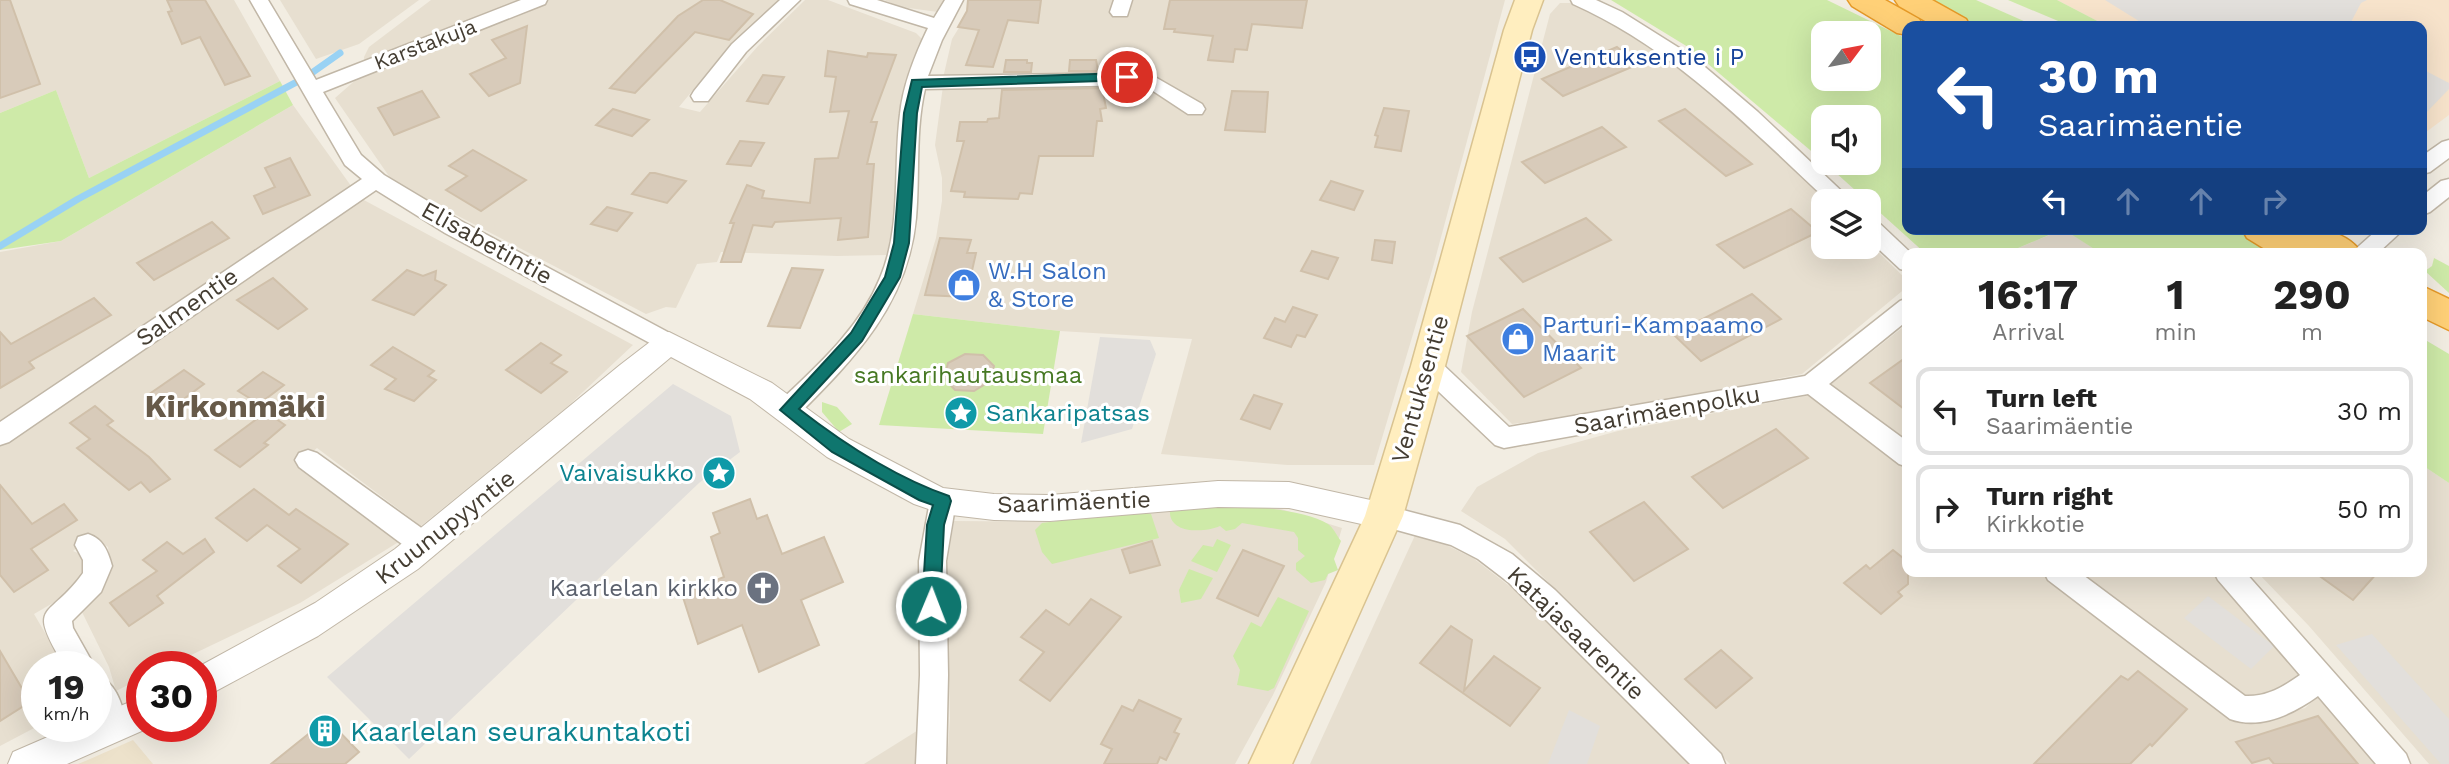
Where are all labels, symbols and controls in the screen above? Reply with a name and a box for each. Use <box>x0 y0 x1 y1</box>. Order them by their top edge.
street label: Karstakuja <box>370 13 480 75</box>
north arrow <box>1811 21 1881 91</box>
map controls <box>1811 21 1881 259</box>
bus stop icon: Ventuksentie i P <box>1511 38 1549 76</box>
place label: Ventuksentie i P <box>1554 43 1744 71</box>
pin <box>1097 47 1157 107</box>
text: 30 m <box>2038 47 2159 105</box>
icon: left <box>1923 49 2014 140</box>
icon: arrive <box>1108 58 1146 96</box>
button: sound <box>1811 105 1881 175</box>
text: Saarimäentie <box>2038 106 2243 144</box>
icon: left <box>2036 182 2074 220</box>
icon: ahead <box>2109 182 2147 220</box>
icon: ahead <box>2182 182 2220 220</box>
icon: right <box>2255 182 2293 220</box>
button: layers <box>1811 189 1881 259</box>
street label: Elisabetintie <box>417 196 557 290</box>
place label: W.H Salon & Store <box>988 257 1107 313</box>
street label: Salmentie <box>131 262 243 352</box>
shop icon: W.H Salon & Store <box>945 266 983 304</box>
text: 16:17 <box>1978 270 2078 319</box>
text: 1 <box>2167 270 2185 319</box>
text: 290 <box>2273 270 2351 319</box>
place label: Parturi-Kampaamo Maarit <box>1542 311 1764 367</box>
street label: Ventuksentie <box>1386 312 1454 466</box>
text: Arrival <box>1992 319 2064 346</box>
text: min <box>2155 319 2197 346</box>
text: m <box>2301 319 2323 346</box>
shop icon: Parturi-Kampaamo Maarit <box>1499 320 1537 358</box>
park label: sankarihautausmaa <box>854 361 1082 389</box>
street label: Saarimäenpolku <box>1572 380 1762 440</box>
text: Turn left <box>1986 383 2097 413</box>
district label: Kirkonmäki <box>144 387 326 425</box>
icon: left <box>1927 392 1965 430</box>
place icon: Sankaripatsas <box>942 394 980 432</box>
text: 30 m <box>2337 396 2402 426</box>
place label: Sankaripatsas <box>986 399 1150 427</box>
text: Saarimäentie <box>1986 413 2133 440</box>
place icon: Vaivaisukko <box>700 454 738 492</box>
place label: Vaivaisukko <box>559 459 694 487</box>
street label: Kruunupyyntie <box>370 464 520 590</box>
text: Turn right <box>1986 481 2113 511</box>
street label: Saarimäentie <box>997 485 1151 519</box>
icon: right <box>1927 490 1965 528</box>
text: 50 m <box>2337 494 2402 524</box>
text: Kirkkotie <box>1986 511 2085 538</box>
street label: Katajasaarentie <box>1501 560 1651 706</box>
church icon: Kaarlelan kirkko <box>744 569 782 607</box>
position arrow <box>894 569 968 643</box>
place label: Kaarlelan kirkko <box>550 574 738 602</box>
speed limit sign: 30 <box>126 651 217 742</box>
text: 19 <box>48 666 85 708</box>
text: km/h <box>43 703 90 724</box>
building icon: Kaarlelan seurakuntakoti <box>306 712 344 750</box>
place label: Kaarlelan seurakuntakoti <box>350 715 691 748</box>

